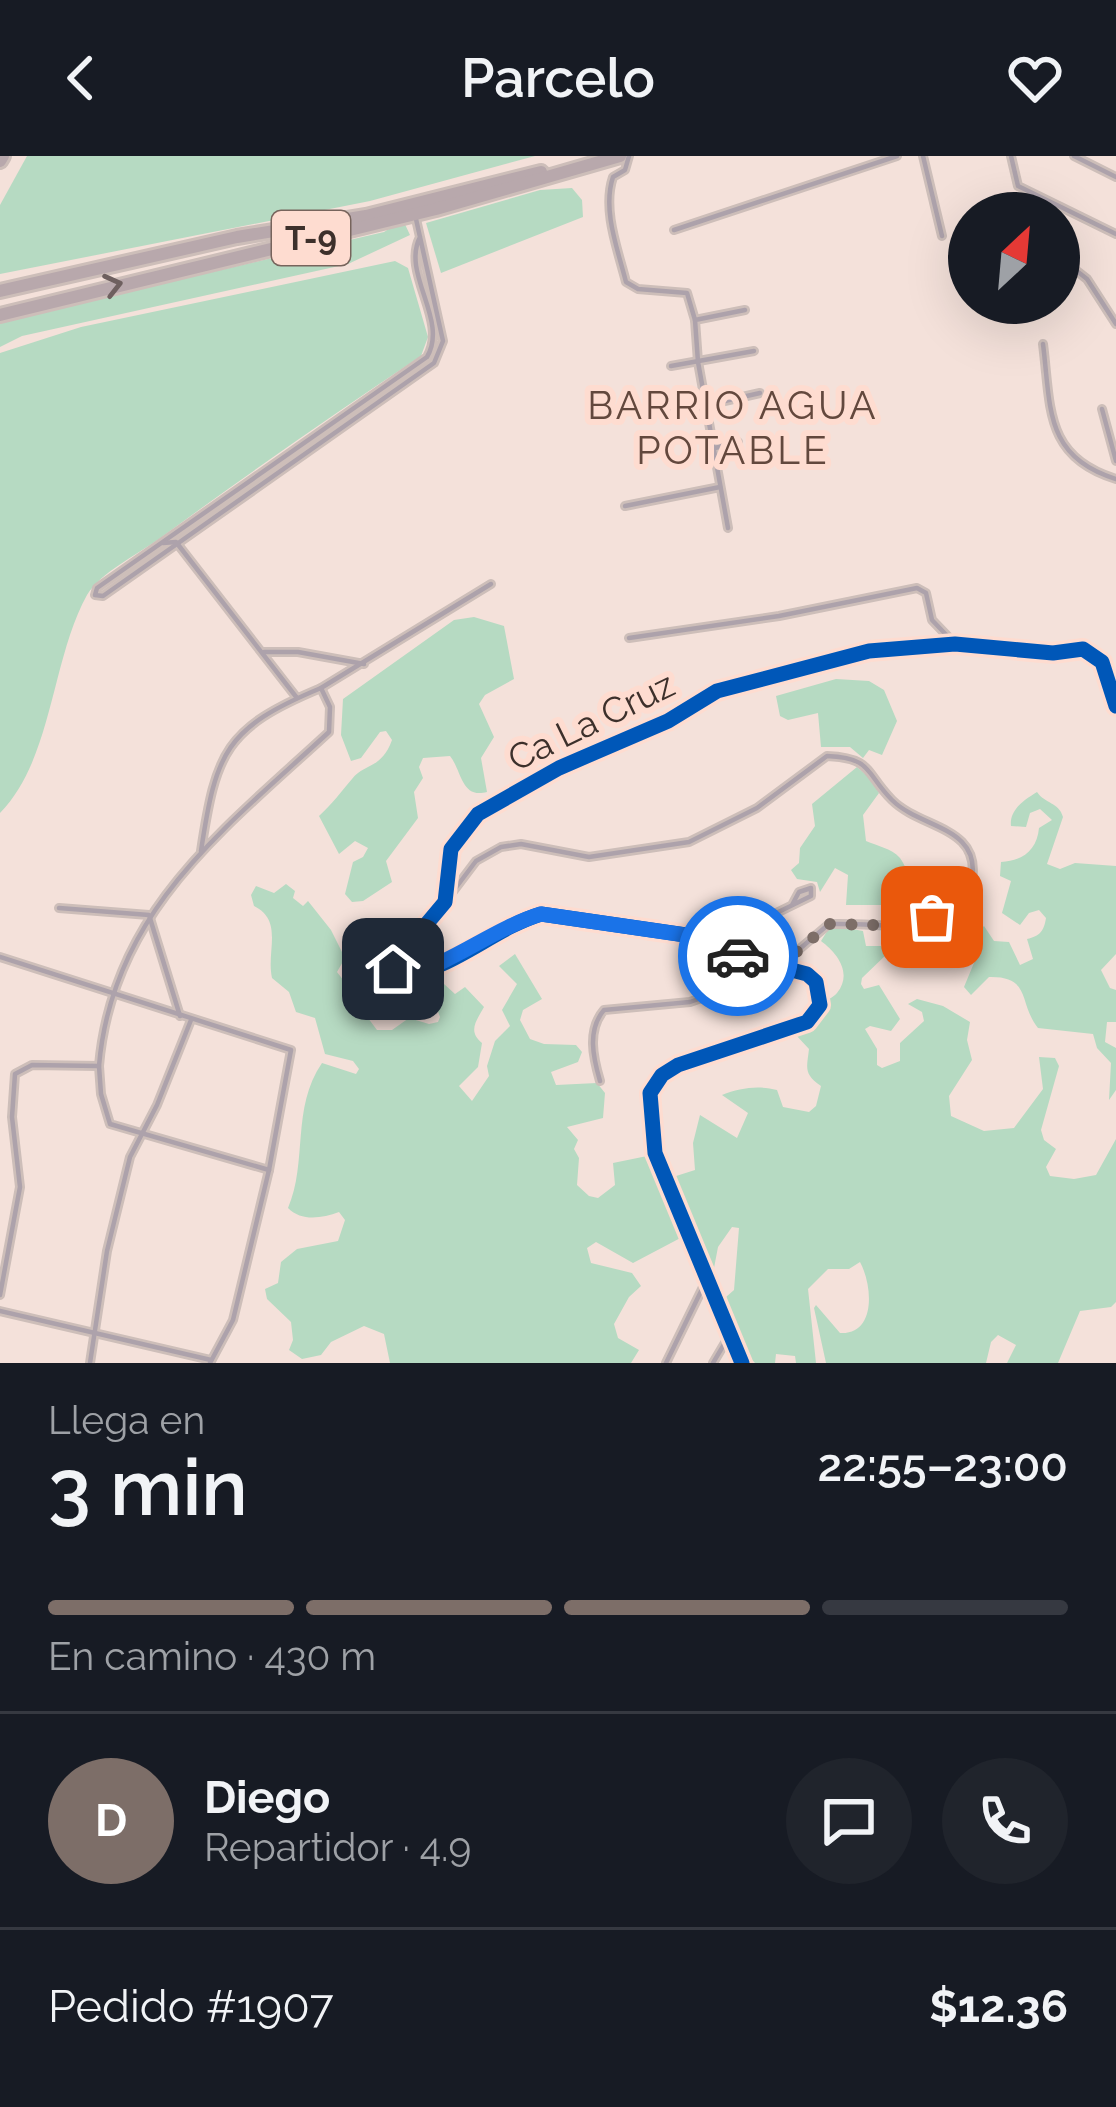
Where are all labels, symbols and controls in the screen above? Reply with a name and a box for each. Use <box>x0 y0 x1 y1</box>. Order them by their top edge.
icon: back <box>48 45 114 111</box>
icon: heart <box>1002 45 1068 111</box>
text: Parcelo <box>461 46 655 110</box>
north arrow <box>948 192 1080 324</box>
map controls <box>948 192 1080 324</box>
road number: T-9 <box>272 211 350 265</box>
one-way arrow <box>102 274 123 299</box>
district label: BARRIO AGUA POTABLE <box>587 382 879 473</box>
street label: Ca La Cruz <box>501 663 681 779</box>
pin <box>881 866 983 968</box>
icon: bag <box>899 884 965 950</box>
courier <box>678 896 798 1016</box>
pin <box>342 918 444 1020</box>
icon: car <box>705 923 771 989</box>
icon: home <box>360 936 426 1002</box>
text: Llega en <box>48 1397 205 1443</box>
text: 22:55–23:00 <box>818 1439 1068 1492</box>
text: 3 min <box>48 1442 248 1533</box>
text: En camino · 430 m <box>48 1633 376 1679</box>
button: chat <box>786 1758 912 1884</box>
button: phone <box>942 1758 1068 1884</box>
text: Diego <box>204 1771 330 1824</box>
text: D <box>95 1794 127 1847</box>
text: Repartidor · 4.9 <box>204 1824 471 1870</box>
text: Pedido #1907 <box>48 1980 334 2033</box>
text: $12.36 <box>929 1980 1068 2033</box>

